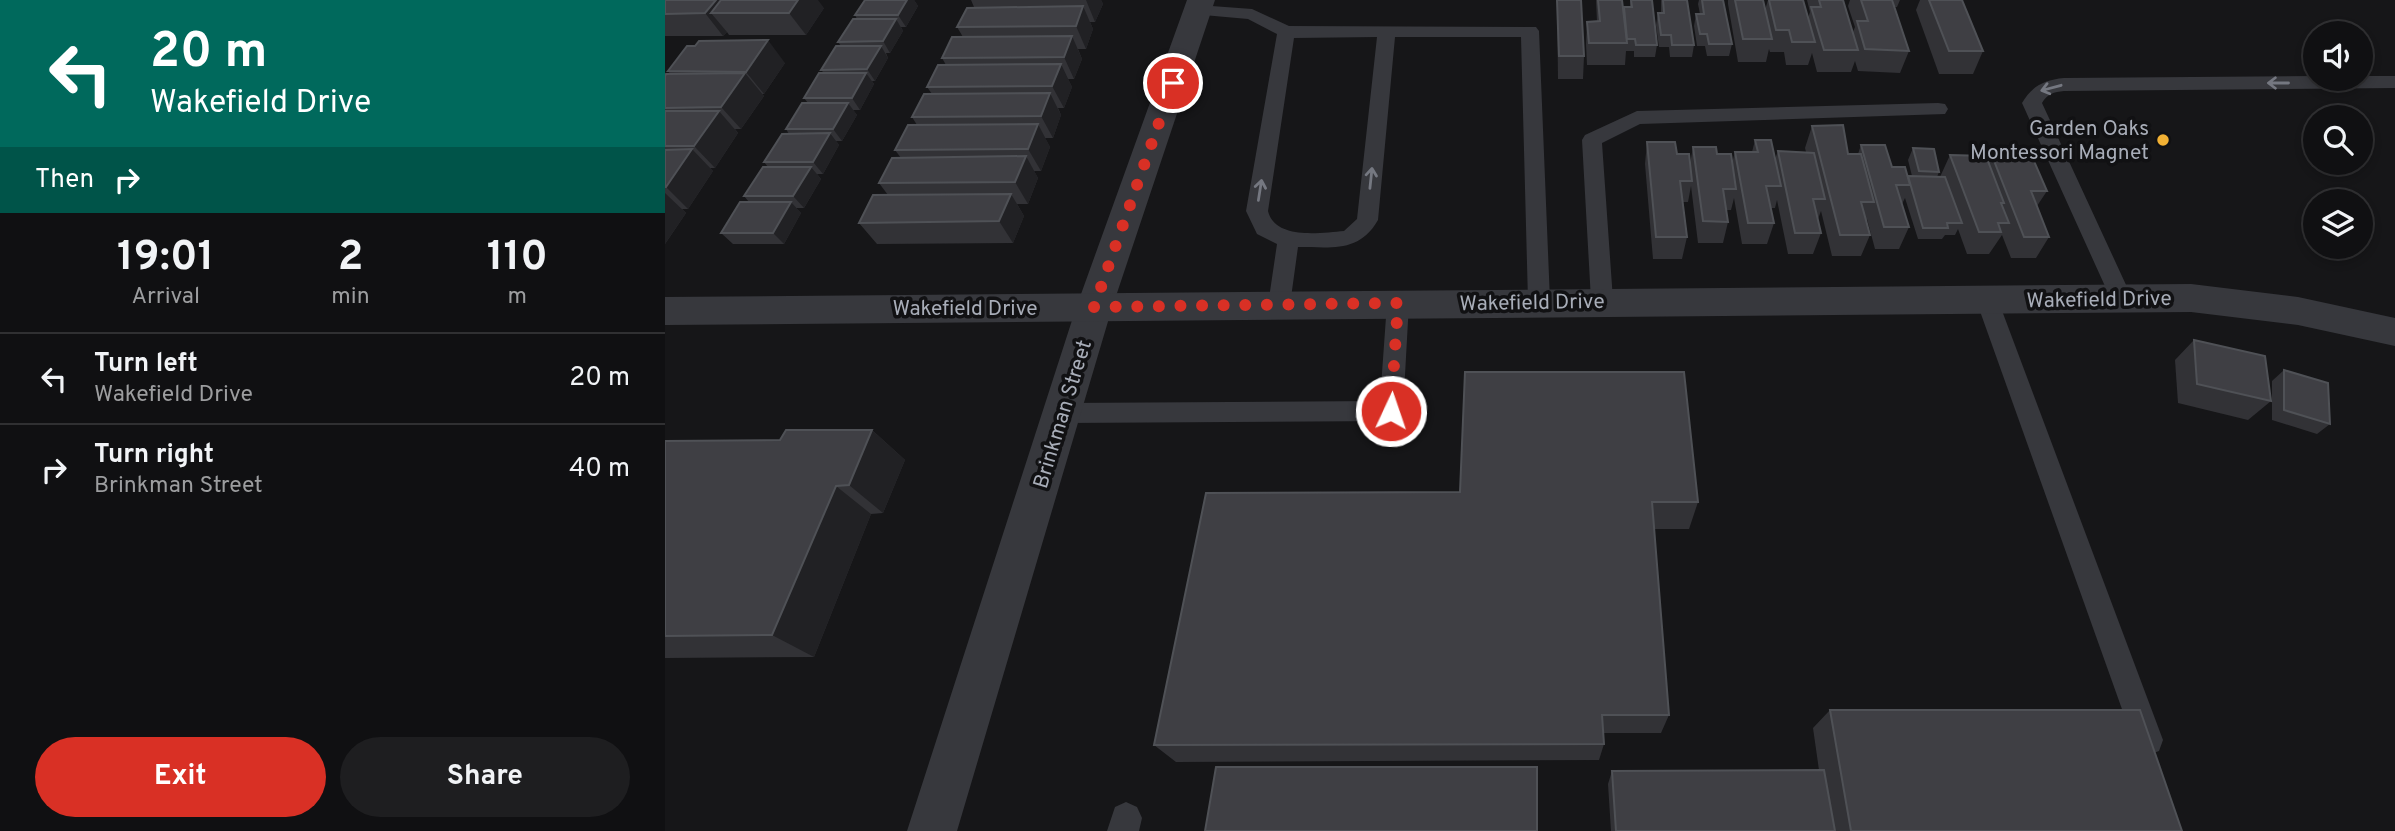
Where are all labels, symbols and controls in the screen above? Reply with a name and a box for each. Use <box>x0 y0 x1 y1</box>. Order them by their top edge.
map controls <box>2303 21 2373 259</box>
button: sound <box>2303 21 2373 91</box>
text: 20 m <box>150 23 267 85</box>
icon: left <box>35 28 126 119</box>
pin <box>1143 53 1203 113</box>
icon: arrive <box>1154 64 1192 102</box>
one-way arrow <box>2267 76 2290 90</box>
one-way arrow <box>2041 82 2063 95</box>
text: Wakefield Drive <box>150 84 371 124</box>
button: search <box>2303 105 2373 175</box>
place label: Garden Oaks Montessori Magnet <box>1970 116 2149 167</box>
marker: Garden Oaks Montessori Magnet <box>2155 132 2171 148</box>
icon: right <box>108 161 146 199</box>
text: Then <box>35 164 94 197</box>
one-way arrow <box>1365 167 1378 190</box>
one-way arrow <box>1254 179 1267 202</box>
button: layers <box>2303 189 2373 259</box>
text: 19:01 <box>117 232 214 285</box>
text: 2 <box>338 232 363 285</box>
text: 110 <box>487 232 548 285</box>
text: Arrival <box>131 283 200 312</box>
text: min <box>331 283 370 312</box>
text: m <box>508 283 527 312</box>
street label: Wakefield Drive <box>2026 286 2172 315</box>
street label: Wakefield Drive <box>1459 289 1605 318</box>
street label: Wakefield Drive <box>892 296 1038 323</box>
street label: Brinkman Street <box>1028 337 1099 492</box>
text: Turn left <box>94 348 198 381</box>
icon: left <box>35 360 73 398</box>
text: 20 m <box>569 362 630 395</box>
position arrow <box>1354 374 1428 448</box>
text: Wakefield Drive <box>94 381 253 410</box>
text: Turn right <box>94 439 214 472</box>
icon: right <box>35 451 73 489</box>
text: 40 m <box>569 453 630 486</box>
text: Brinkman Street <box>94 472 263 501</box>
button: Exit <box>35 737 326 817</box>
button: Share <box>340 737 630 817</box>

